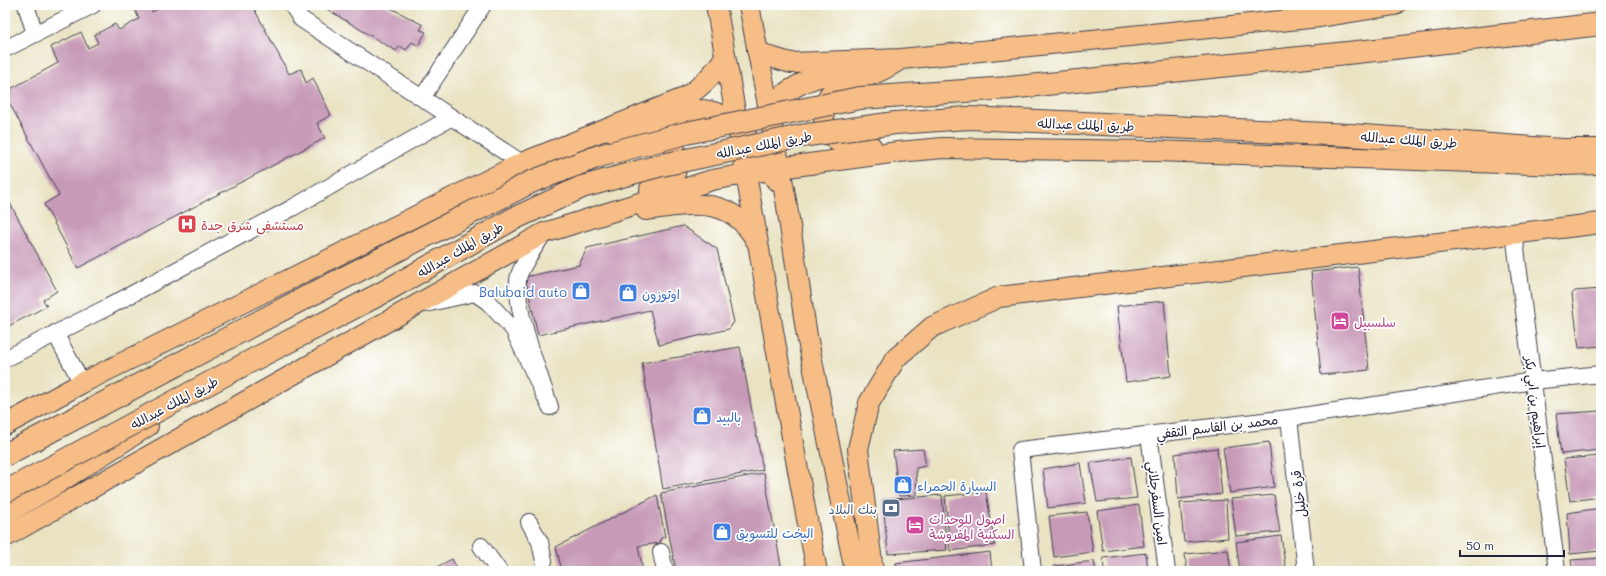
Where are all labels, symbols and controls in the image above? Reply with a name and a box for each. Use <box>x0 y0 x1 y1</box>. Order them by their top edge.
street label: طريق الملك عبدالله <box>1037 114 1135 135</box>
street label: طريق الملك عبدالله <box>715 126 813 163</box>
street label: طريق الملك عبدالله <box>1360 127 1458 152</box>
hospital icon: مستشفى شرق جدة <box>176 213 198 235</box>
place label: مستشفى شرق جدة <box>201 216 304 235</box>
street label: طريق الملك عبدالله <box>414 217 507 281</box>
shop icon: Balubaid auto <box>570 280 592 302</box>
shop icon: اوتوزون <box>617 282 639 304</box>
place label: Balubaid auto <box>479 283 567 300</box>
place label: اوتوزون <box>642 285 680 304</box>
hotel icon: سلسبيل <box>1329 310 1351 332</box>
place label: سلسبيل <box>1354 313 1396 331</box>
street label: إبراهيم بن ابي بكر <box>1518 354 1550 449</box>
street label: طريق الملك عبدالله <box>127 372 221 433</box>
shop icon: بالبيد <box>691 405 713 427</box>
place label: بالبيد <box>716 408 741 426</box>
street label: محمد بن القاسم الثقفي <box>1155 410 1279 446</box>
street label: امين السفرجلاني <box>1140 460 1172 547</box>
street label: قرة خليل <box>1287 469 1310 519</box>
shop icon: السيارة الحمراء <box>892 474 914 496</box>
place label: السيارة الحمراء <box>917 477 996 495</box>
bank icon: بنك البلاد <box>880 497 902 519</box>
place label: بنك البلاد <box>828 500 877 518</box>
place label: اصول للوحدات السكنية المفروشة <box>929 510 1014 543</box>
hotel icon: اصول للوحدات السكنية المفروشة <box>904 514 926 536</box>
shop icon: اليخت للتسويق <box>711 521 733 543</box>
place label: اليخت للتسويق <box>736 524 813 542</box>
scale bar <box>1460 532 1564 558</box>
text: 50 m <box>1466 537 1494 553</box>

